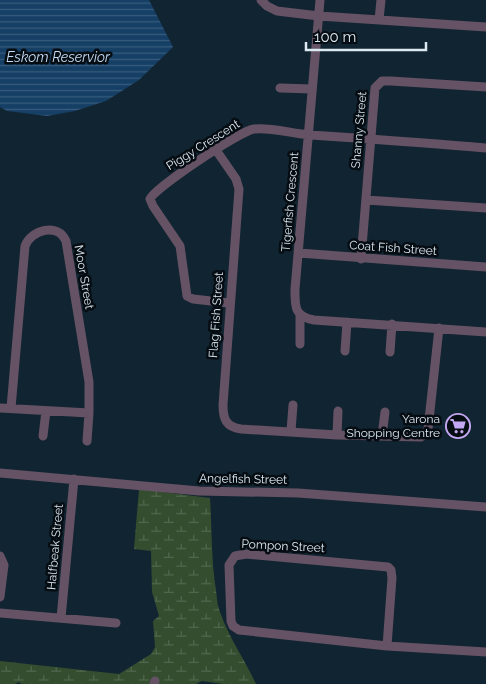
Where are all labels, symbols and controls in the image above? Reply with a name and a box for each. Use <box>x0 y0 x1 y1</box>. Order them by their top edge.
scale bar <box>306 20 426 52</box>
text: 100 m <box>314 28 356 46</box>
water label: Eskom Reservior <box>6 49 111 65</box>
street label: Shanny Street <box>349 91 369 169</box>
street label: Piggy Crescent <box>164 117 242 173</box>
street label: Tigerfish Crescent <box>279 152 301 252</box>
street label: Coat Fish Street <box>349 238 437 258</box>
street label: Moor Street <box>71 244 97 310</box>
street label: Flag Fish Street <box>206 272 226 358</box>
place label: Yarona Shopping Centre <box>346 412 440 440</box>
supermarket icon: Yarona Shopping Centre <box>445 413 471 439</box>
street label: Angelfish Street <box>199 471 287 487</box>
street label: Halfbeak Street <box>44 503 66 591</box>
street label: Pompon Street <box>241 537 325 555</box>

